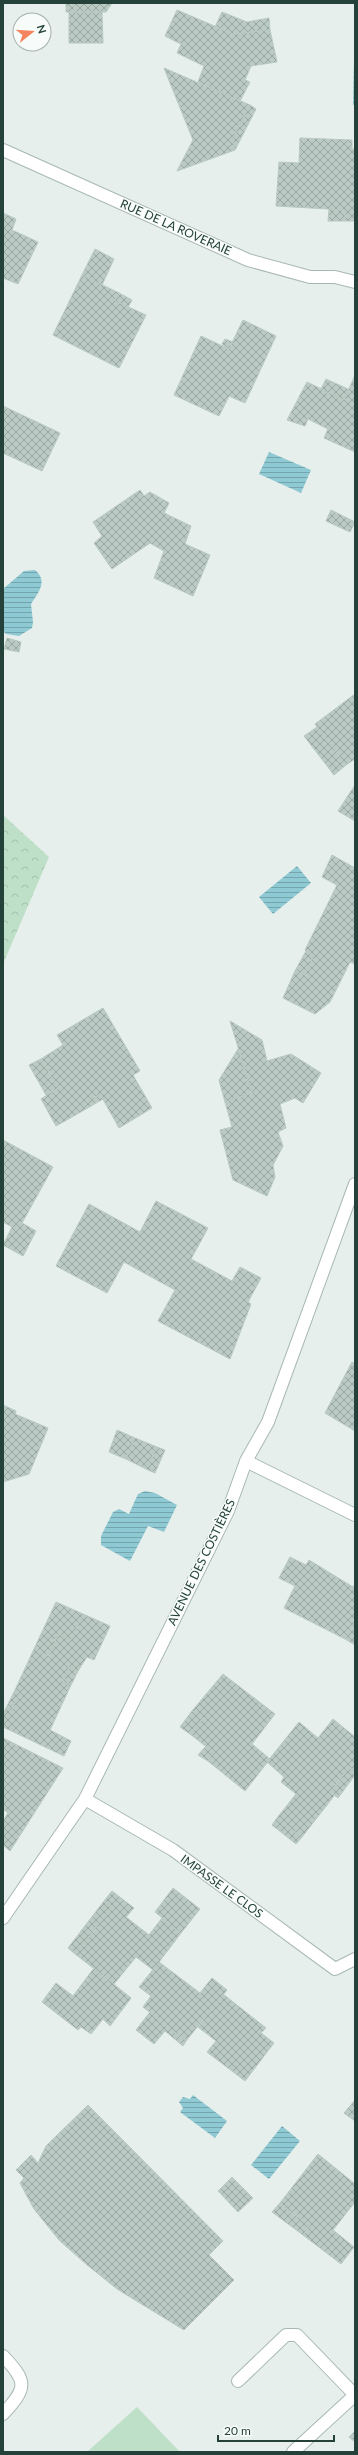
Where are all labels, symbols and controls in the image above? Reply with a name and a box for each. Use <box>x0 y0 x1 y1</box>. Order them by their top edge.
north arrow <box>12 12 52 52</box>
text: N <box>35 23 49 35</box>
street label: RUE DE LA ROVERAIE <box>118 196 234 258</box>
street label: AVENUE DES COSTIÈRES <box>164 1496 238 1628</box>
street label: IMPASSE LE CLOS <box>178 1851 266 1921</box>
scale bar <box>218 2417 334 2443</box>
text: 20 m <box>224 2423 251 2438</box>

